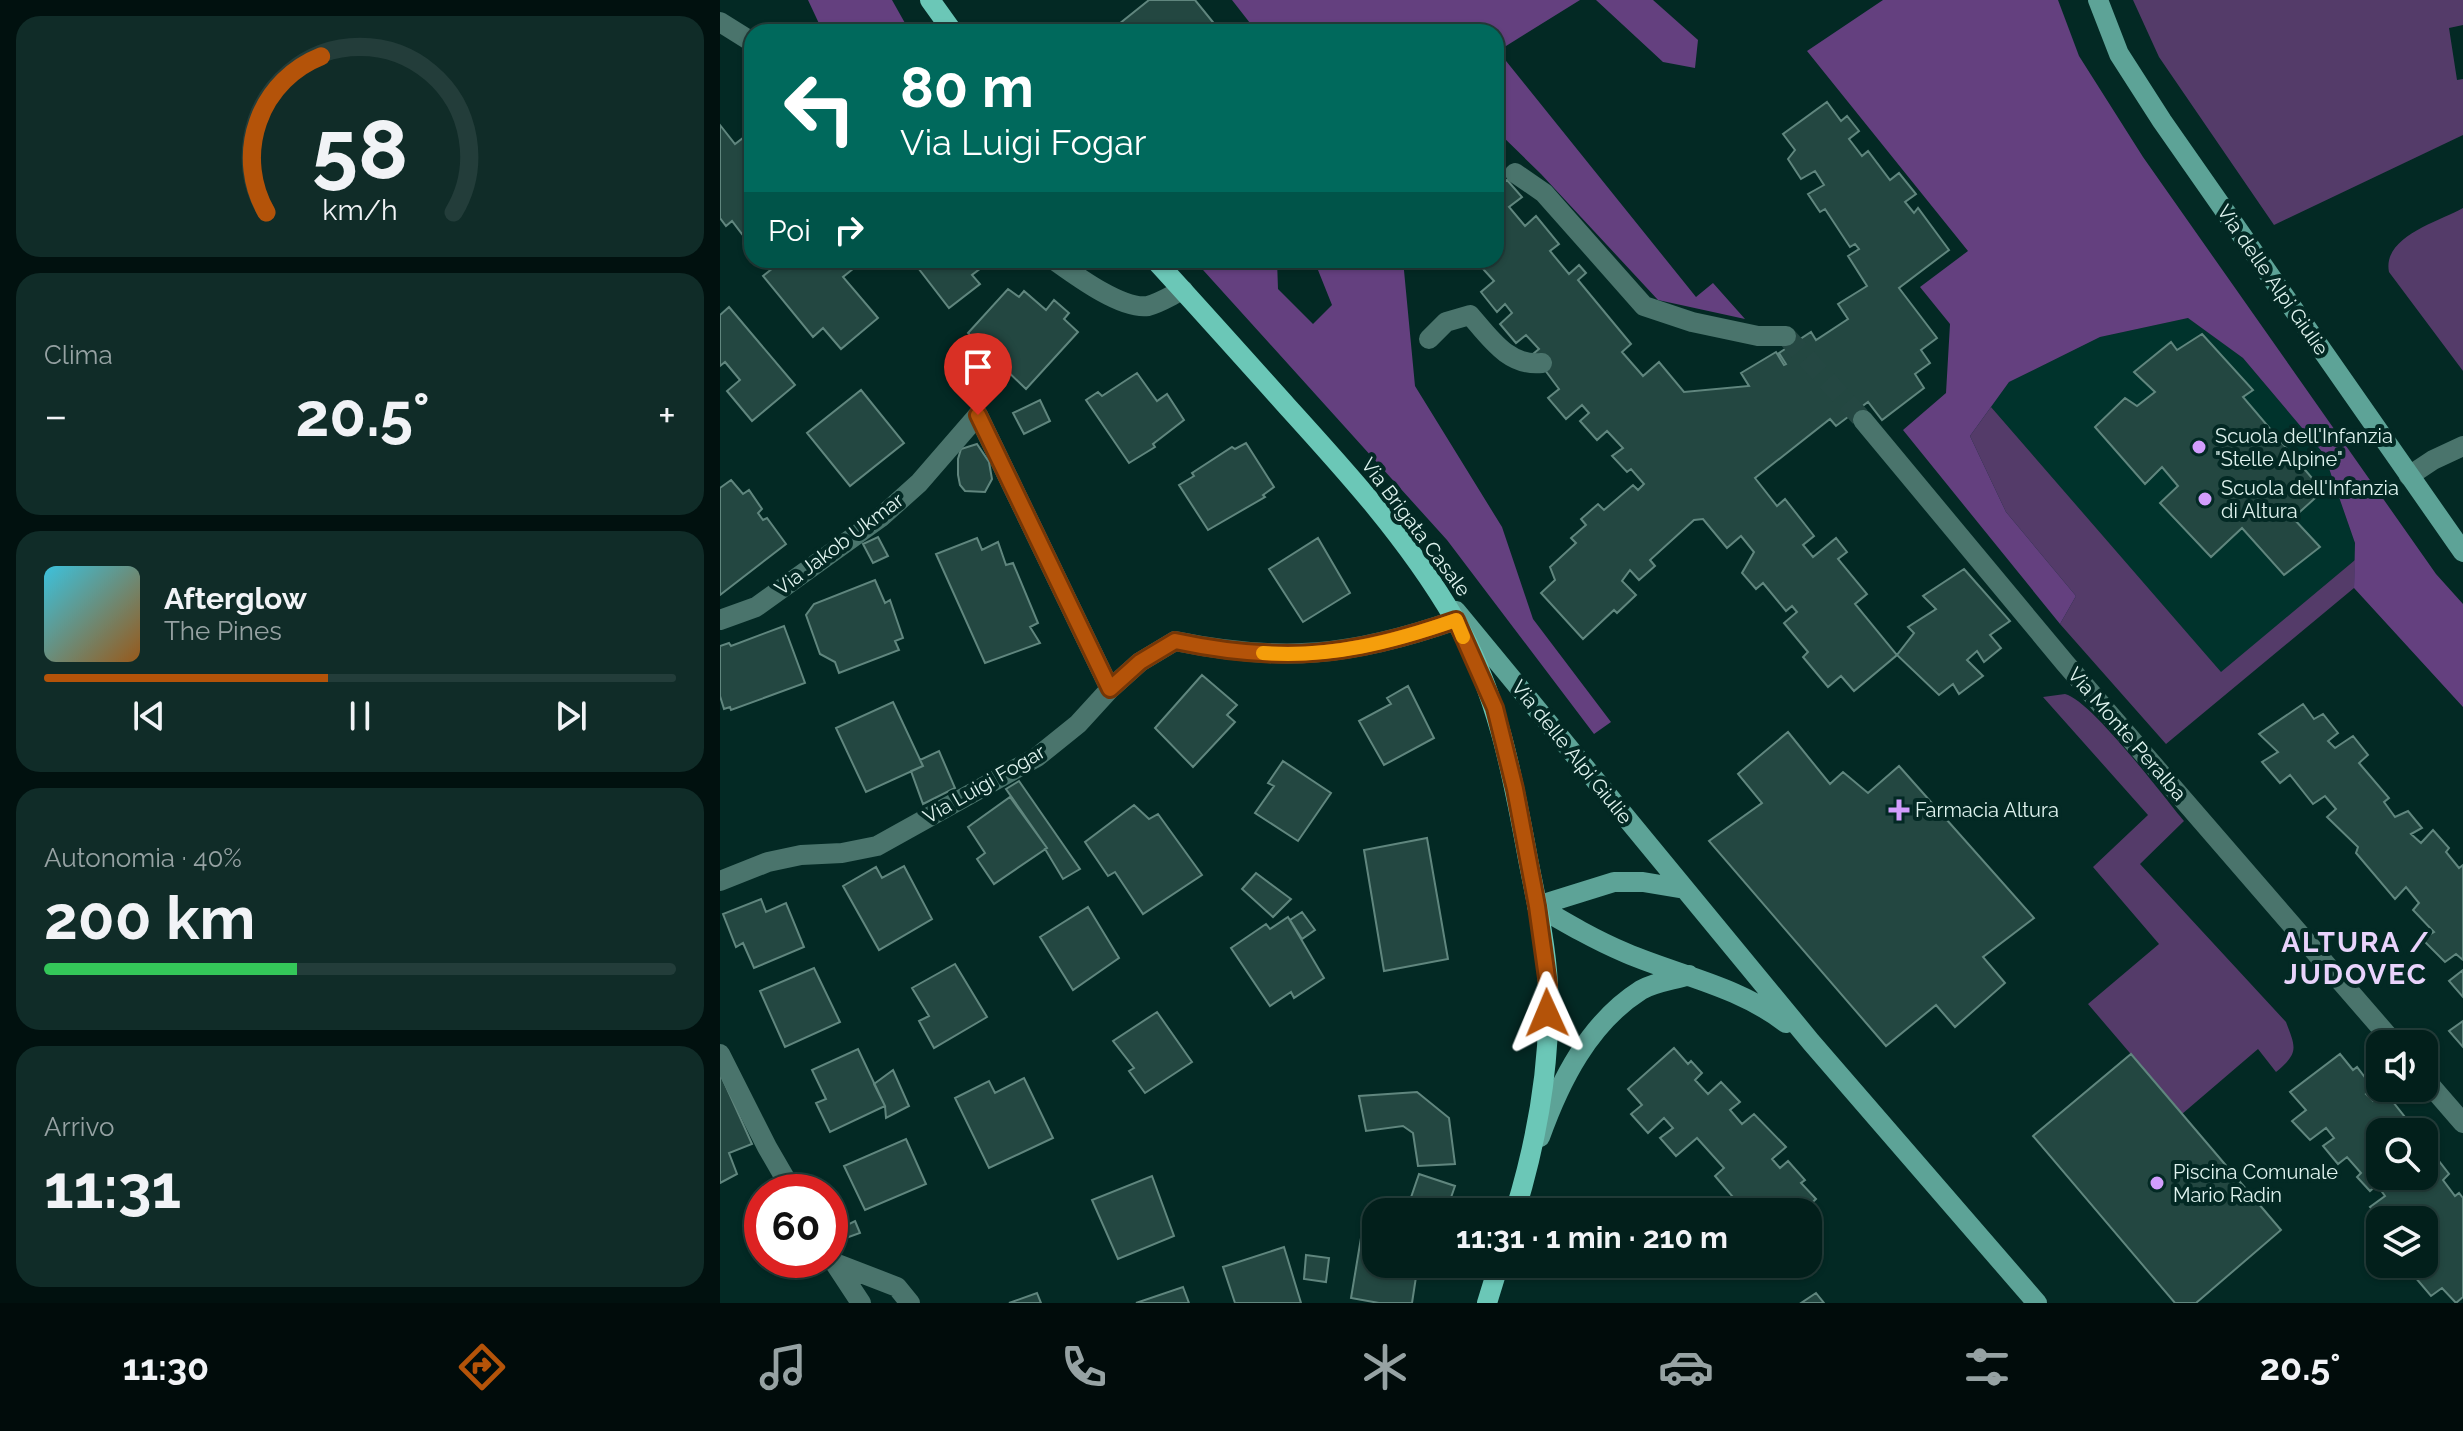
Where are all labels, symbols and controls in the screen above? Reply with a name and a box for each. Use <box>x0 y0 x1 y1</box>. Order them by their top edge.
text: 80 m <box>900 54 1034 120</box>
icon: left <box>768 56 872 160</box>
text: 58 <box>312 100 408 197</box>
text: Via Luigi Fogar <box>900 121 1146 163</box>
text: km/h <box>322 193 398 227</box>
street label: Via delle Alpi Giulie <box>2212 200 2334 360</box>
icon: right <box>827 208 871 252</box>
text: Poi <box>768 213 811 248</box>
pin <box>944 333 1012 415</box>
text: Clima <box>44 340 113 370</box>
icon: arrive <box>956 345 1000 389</box>
text: 20.5° <box>295 380 430 450</box>
text: − <box>44 390 68 441</box>
text: + <box>658 390 676 441</box>
place label: Scuola dell'Infanzia "Stelle Alpine" <box>2215 424 2393 471</box>
marker: Scuola dell'Infanzia "Stelle Alpine" <box>2190 438 2208 456</box>
street label: Via Brigata Casale <box>1356 453 1476 601</box>
place label: Scuola dell'Infanzia di Altura <box>2221 476 2399 523</box>
street label: Via Jakob Ukmar <box>770 488 908 600</box>
marker: Scuola dell'Infanzia di Altura <box>2196 490 2214 508</box>
text: Afterglow <box>164 581 307 616</box>
text: The Pines <box>164 616 282 646</box>
street label: Via Monte Peralba <box>2063 662 2191 806</box>
street label: Via delle Alpi Giulie <box>1507 675 1638 829</box>
icon: previous <box>127 694 171 738</box>
icon: pause <box>338 694 382 738</box>
icon: next <box>549 694 593 738</box>
street label: Via Luigi Fogar <box>919 739 1049 829</box>
place label: Farmacia Altura <box>1915 798 2059 822</box>
marker: Farmacia Altura <box>1890 801 1908 819</box>
text: Autonomia · 40% <box>44 843 242 873</box>
text: 200 km <box>44 883 255 953</box>
district label: ALTURA / JUDOVEC <box>2281 926 2431 991</box>
position arrow <box>1505 971 1589 1055</box>
map controls <box>2366 1030 2438 1278</box>
button: sound <box>2366 1030 2438 1102</box>
text: Arrivo <box>44 1112 114 1142</box>
button: search <box>2366 1118 2438 1190</box>
text: 11:31 <box>44 1152 181 1222</box>
place label: Piscina Comunale Mario Radin <box>2173 1160 2338 1207</box>
speed limit sign: 60 <box>744 1174 848 1278</box>
marker: Piscina Comunale Mario Radin <box>2148 1174 2166 1192</box>
button: layers <box>2366 1206 2438 1278</box>
text: 11:31 · 1 min · 210 m <box>1456 1220 1728 1255</box>
icon: directions <box>454 1339 510 1395</box>
icon: music <box>755 1339 811 1395</box>
icon: phone <box>1056 1339 1112 1395</box>
icon: climate <box>1357 1339 1413 1395</box>
icon: car <box>1658 1339 1714 1395</box>
icon: filters <box>1959 1339 2015 1395</box>
text: 11:30 <box>122 1346 209 1388</box>
text: 20.5° <box>2260 1346 2341 1388</box>

